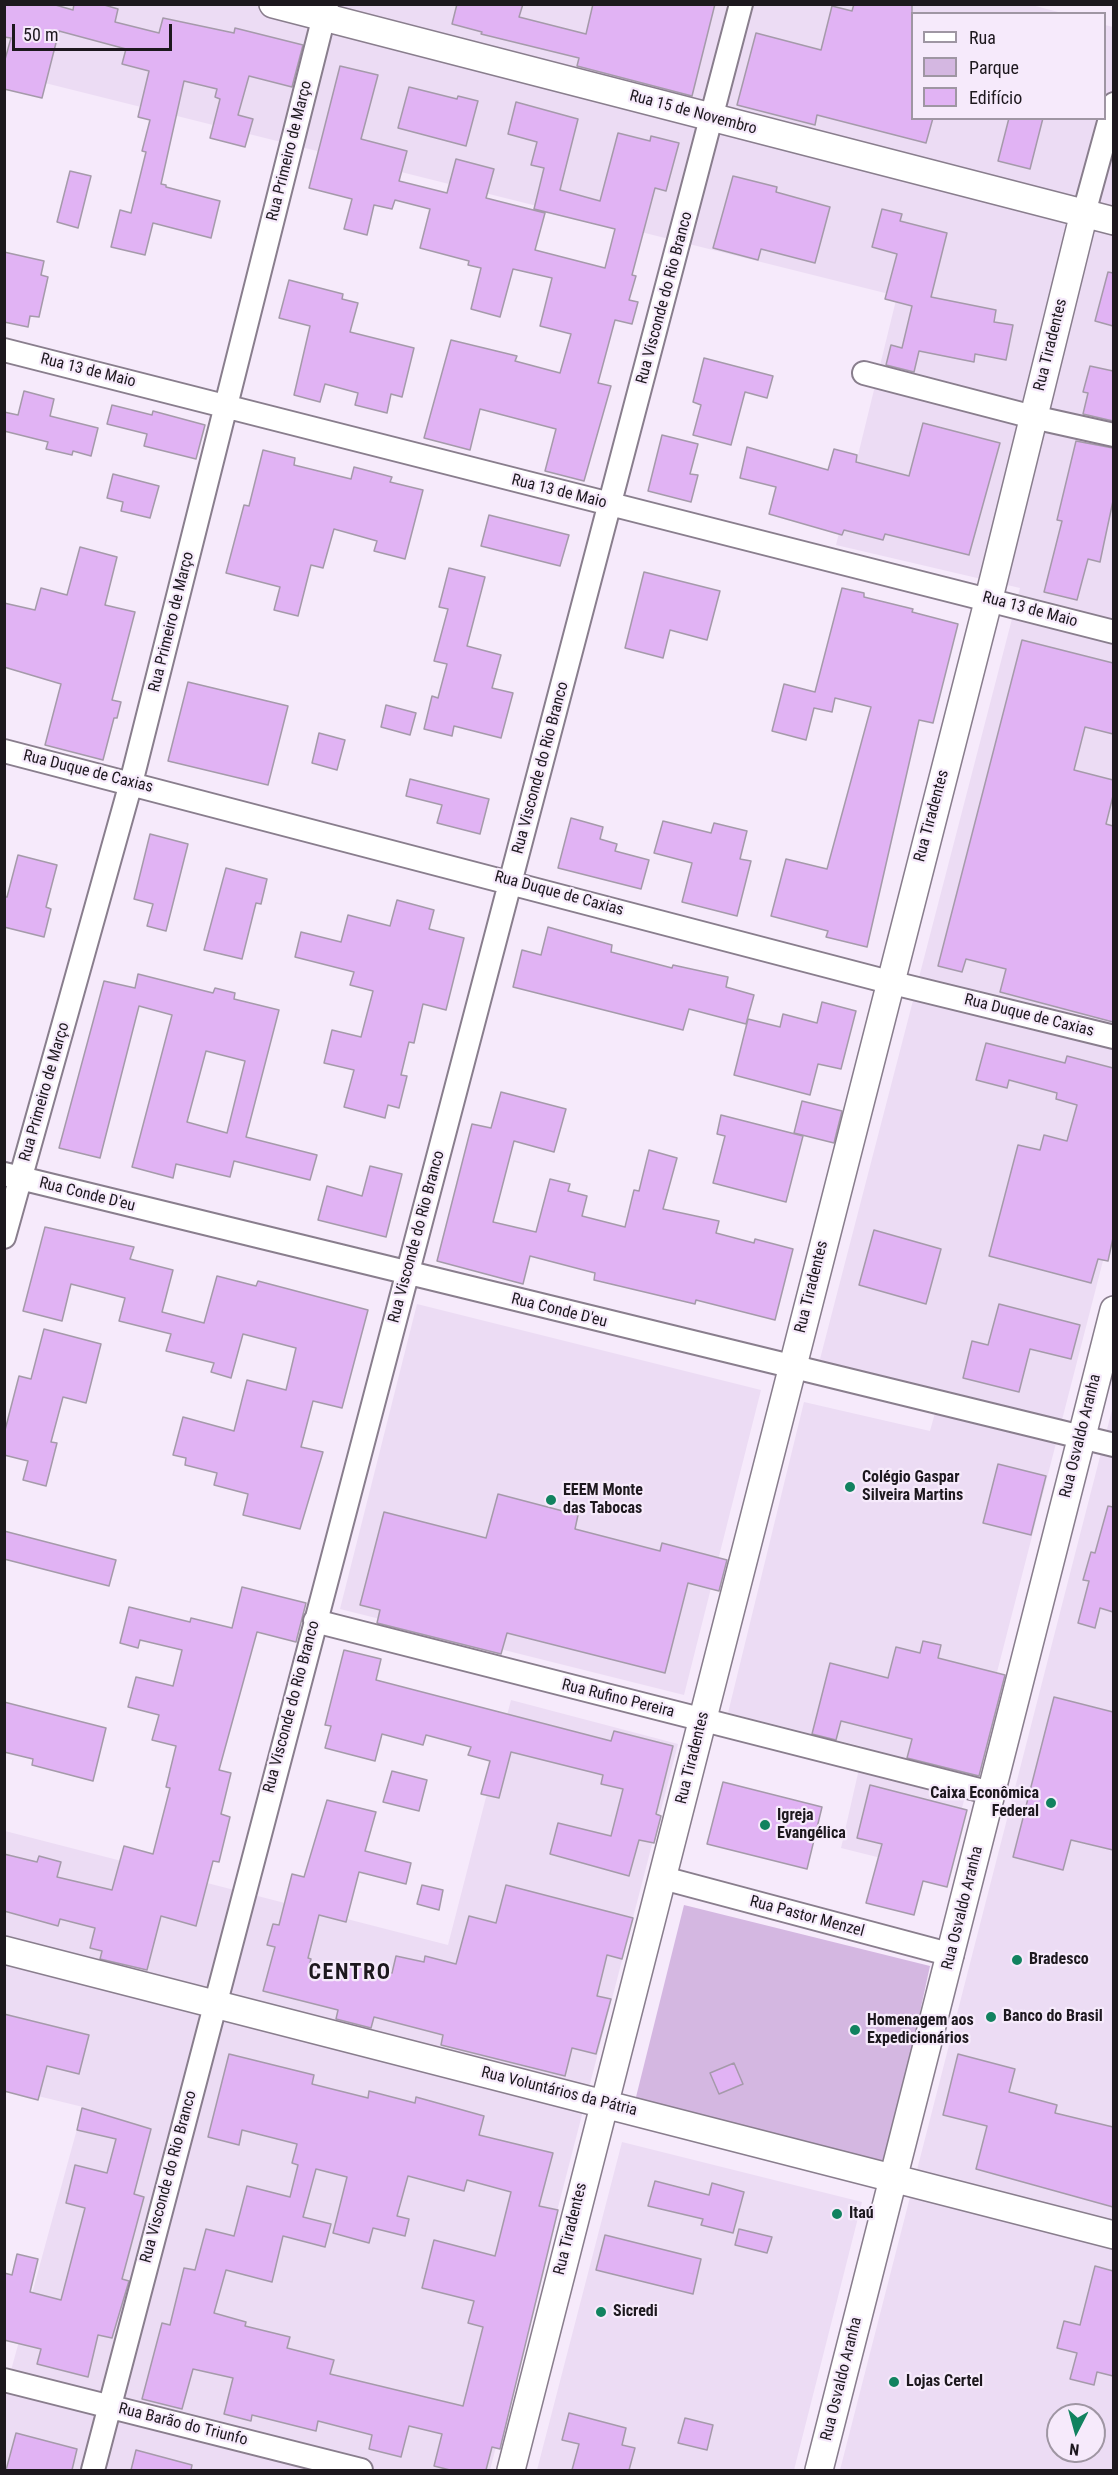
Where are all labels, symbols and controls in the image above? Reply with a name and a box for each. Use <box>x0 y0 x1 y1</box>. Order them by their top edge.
scale bar <box>15 12 176 50</box>
legend <box>911 12 1106 120</box>
text: 50 m <box>23 24 58 45</box>
text: Rua <box>969 27 996 48</box>
text: Parque <box>969 57 1019 78</box>
street label: Rua Primeiro de Março <box>263 79 317 223</box>
street label: Rua 15 de Novembro <box>627 87 759 139</box>
text: Edifício <box>969 87 1022 108</box>
street label: Rua Visconde do Rio Branco <box>633 210 697 386</box>
street label: Rua Tiradentes <box>1030 297 1072 393</box>
street label: Rua 13 de Maio <box>38 350 138 392</box>
street label: Rua 13 de Maio <box>509 471 609 513</box>
street label: Rua Primeiro de Março <box>145 550 199 694</box>
street label: Rua 13 de Maio <box>980 588 1080 632</box>
street label: Rua Visconde do Rio Branco <box>509 680 573 856</box>
street label: Rua Duque de Caxias <box>21 747 155 797</box>
street label: Rua Tiradentes <box>910 768 954 864</box>
street label: Rua Duque de Caxias <box>492 868 626 920</box>
street label: Rua Duque de Caxias <box>962 991 1096 1041</box>
street label: Rua Primeiro de Março <box>16 1020 74 1164</box>
street label: Rua Visconde do Rio Branco <box>385 1149 449 1325</box>
street label: Rua Conde D'eu <box>37 1174 137 1216</box>
street label: Rua Tiradentes <box>791 1239 833 1335</box>
street label: Rua Conde D'eu <box>509 1290 609 1332</box>
street label: Rua Osvaldo Aranha <box>1056 1372 1106 1500</box>
place label: Colégio Gaspar Silveira Martins <box>862 1468 963 1506</box>
marker: Colégio Gaspar Silveira Martins <box>843 1480 857 1494</box>
place label: EEEM Monte das Tabocas <box>563 1481 643 1519</box>
marker: EEEM Monte das Tabocas <box>544 1493 558 1507</box>
street label: Rua Visconde do Rio Branco <box>260 1619 324 1795</box>
street label: Rua Rufino Pereira <box>560 1676 676 1722</box>
street label: Rua Tiradentes <box>672 1710 714 1806</box>
place label: Caixa Econômica Federal <box>930 1784 1039 1822</box>
marker: Caixa Econômica Federal <box>1044 1796 1058 1810</box>
place label: Igreja Evangélica <box>777 1806 846 1844</box>
marker: Igreja Evangélica <box>758 1818 772 1832</box>
street label: Rua Osvaldo Aranha <box>938 1844 988 1972</box>
street label: Rua Pastor Menzel <box>748 1892 866 1942</box>
place label: Bradesco <box>1029 1950 1089 1970</box>
marker: Bradesco <box>1010 1953 1024 1967</box>
district label: CENTRO <box>309 1960 391 1986</box>
place label: Banco do Brasil <box>1003 2007 1103 2027</box>
marker: Banco do Brasil <box>984 2010 998 2024</box>
place label: Homenagem aos Expedicionários <box>867 2011 974 2049</box>
marker: Homenagem aos Expedicionários <box>848 2023 862 2037</box>
street label: Rua Voluntários da Pátria <box>479 2063 639 2121</box>
street label: Rua Visconde do Rio Branco <box>137 2089 201 2265</box>
street label: Rua Tiradentes <box>550 2181 592 2277</box>
place label: Itaú <box>849 2204 874 2224</box>
marker: Itaú <box>830 2207 844 2221</box>
place label: Sicredi <box>613 2302 658 2322</box>
marker: Sicredi <box>594 2305 608 2319</box>
street label: Rua Osvaldo Aranha <box>817 2315 867 2443</box>
place label: Lojas Certel <box>906 2372 983 2392</box>
marker: Lojas Certel <box>887 2375 901 2389</box>
street label: Rua Barão do Triunfo <box>116 2400 250 2450</box>
north arrow <box>1046 2403 1106 2463</box>
text: N <box>1068 2439 1080 2459</box>

